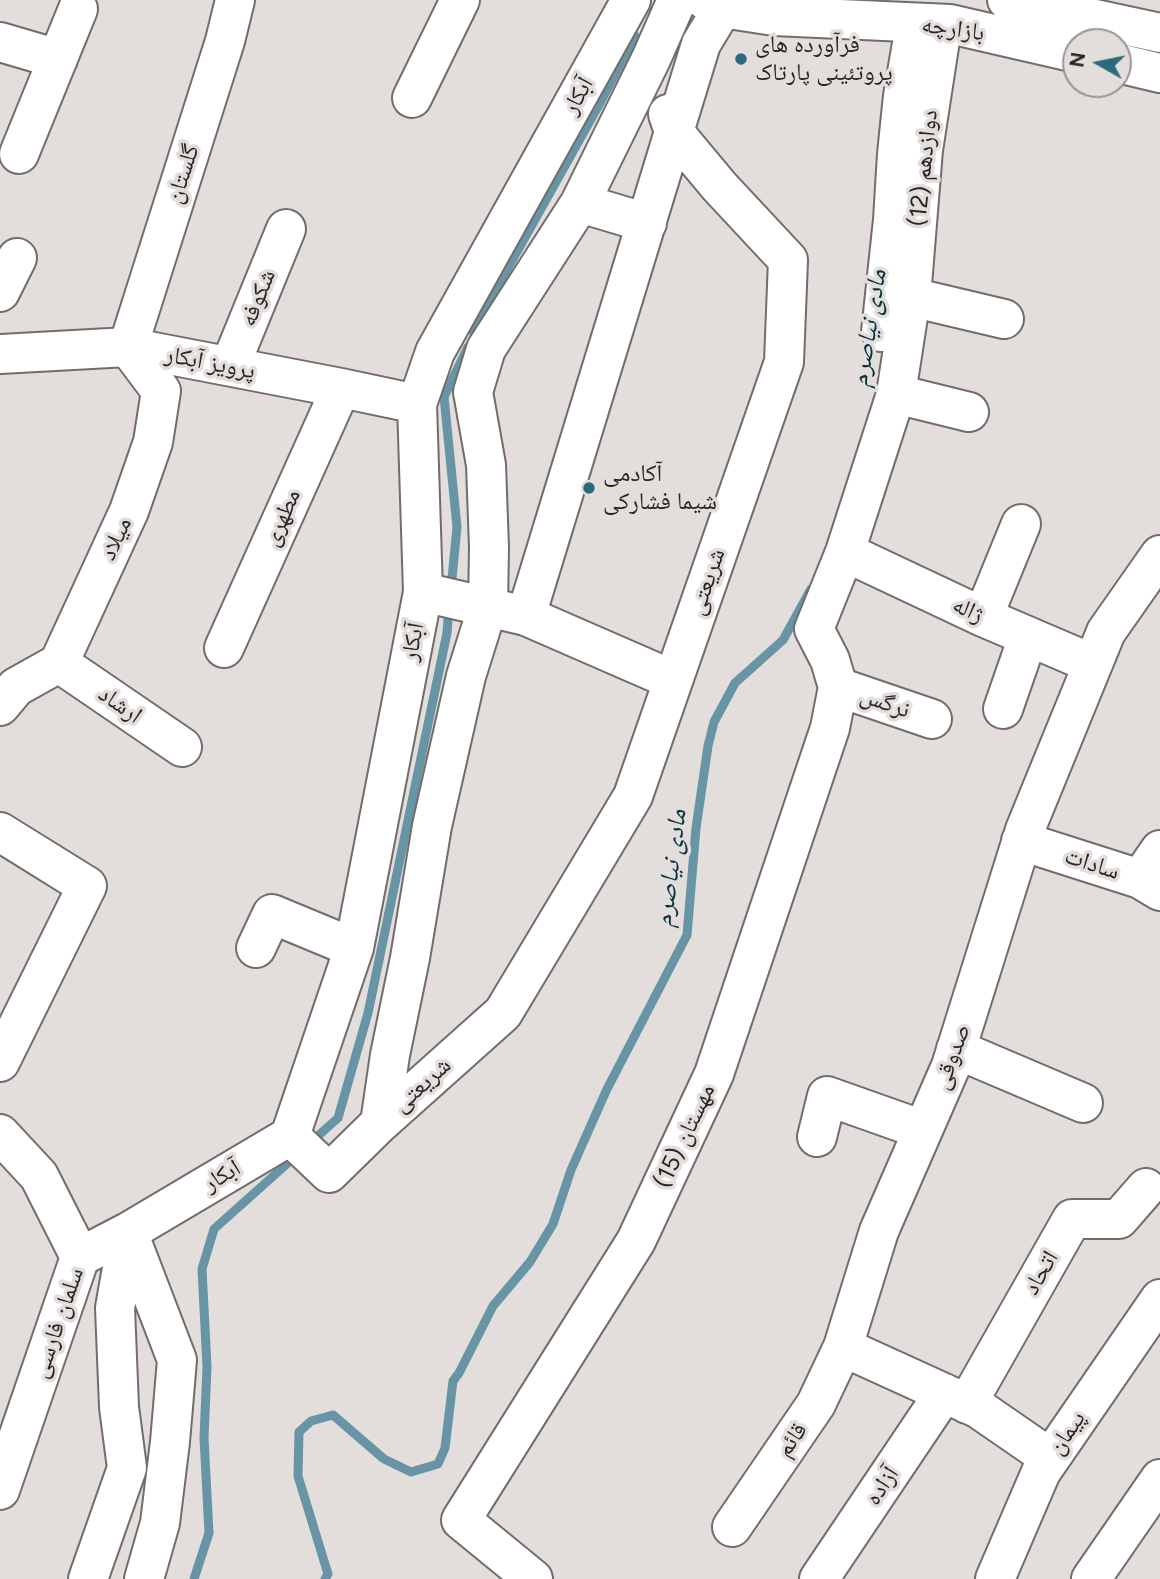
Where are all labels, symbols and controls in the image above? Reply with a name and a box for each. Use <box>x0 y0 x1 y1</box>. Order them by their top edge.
street label: بازارچه <box>920 10 986 48</box>
north arrow <box>1062 28 1132 98</box>
place label: فرآورده های پروتئینی پارتاک <box>755 31 893 87</box>
marker: فرآورده های پروتئینی پارتاک <box>733 51 749 67</box>
text: N <box>1065 51 1090 69</box>
street label: آبکار <box>556 72 600 120</box>
street label: دوازدهم (12) <box>904 108 944 228</box>
street label: گلستان <box>160 141 206 207</box>
street label: شکوفه <box>234 265 282 331</box>
water label: مادی نیاصرم <box>844 267 894 389</box>
street label: پرویز آبکار <box>162 340 258 386</box>
place label: آکادمی شیما فشارکی <box>603 460 717 516</box>
marker: آکادمی شیما فشارکی <box>581 480 597 496</box>
street label: مطهری <box>257 485 307 551</box>
street label: میلاد <box>94 513 138 565</box>
street label: شریعتی <box>682 545 732 619</box>
street label: ژاله <box>948 590 988 630</box>
street label: آبکار <box>395 620 431 664</box>
street label: ارشاد <box>93 680 147 730</box>
street label: نرگس <box>856 681 914 725</box>
water label: مادی نیاصرم <box>648 807 694 929</box>
street label: سادات <box>1061 842 1123 886</box>
street label: صدوقی <box>927 1020 977 1094</box>
street label: شریعتی <box>387 1051 457 1119</box>
street label: مهستان (15) <box>648 1079 722 1193</box>
street label: آبکار <box>198 1154 246 1198</box>
street label: اتحاد <box>1017 1246 1065 1300</box>
street label: سلمان فارسی <box>26 1264 90 1382</box>
street label: پیمان <box>1042 1405 1092 1461</box>
street label: قائم <box>770 1417 814 1463</box>
street label: آزاده <box>859 1461 905 1511</box>

